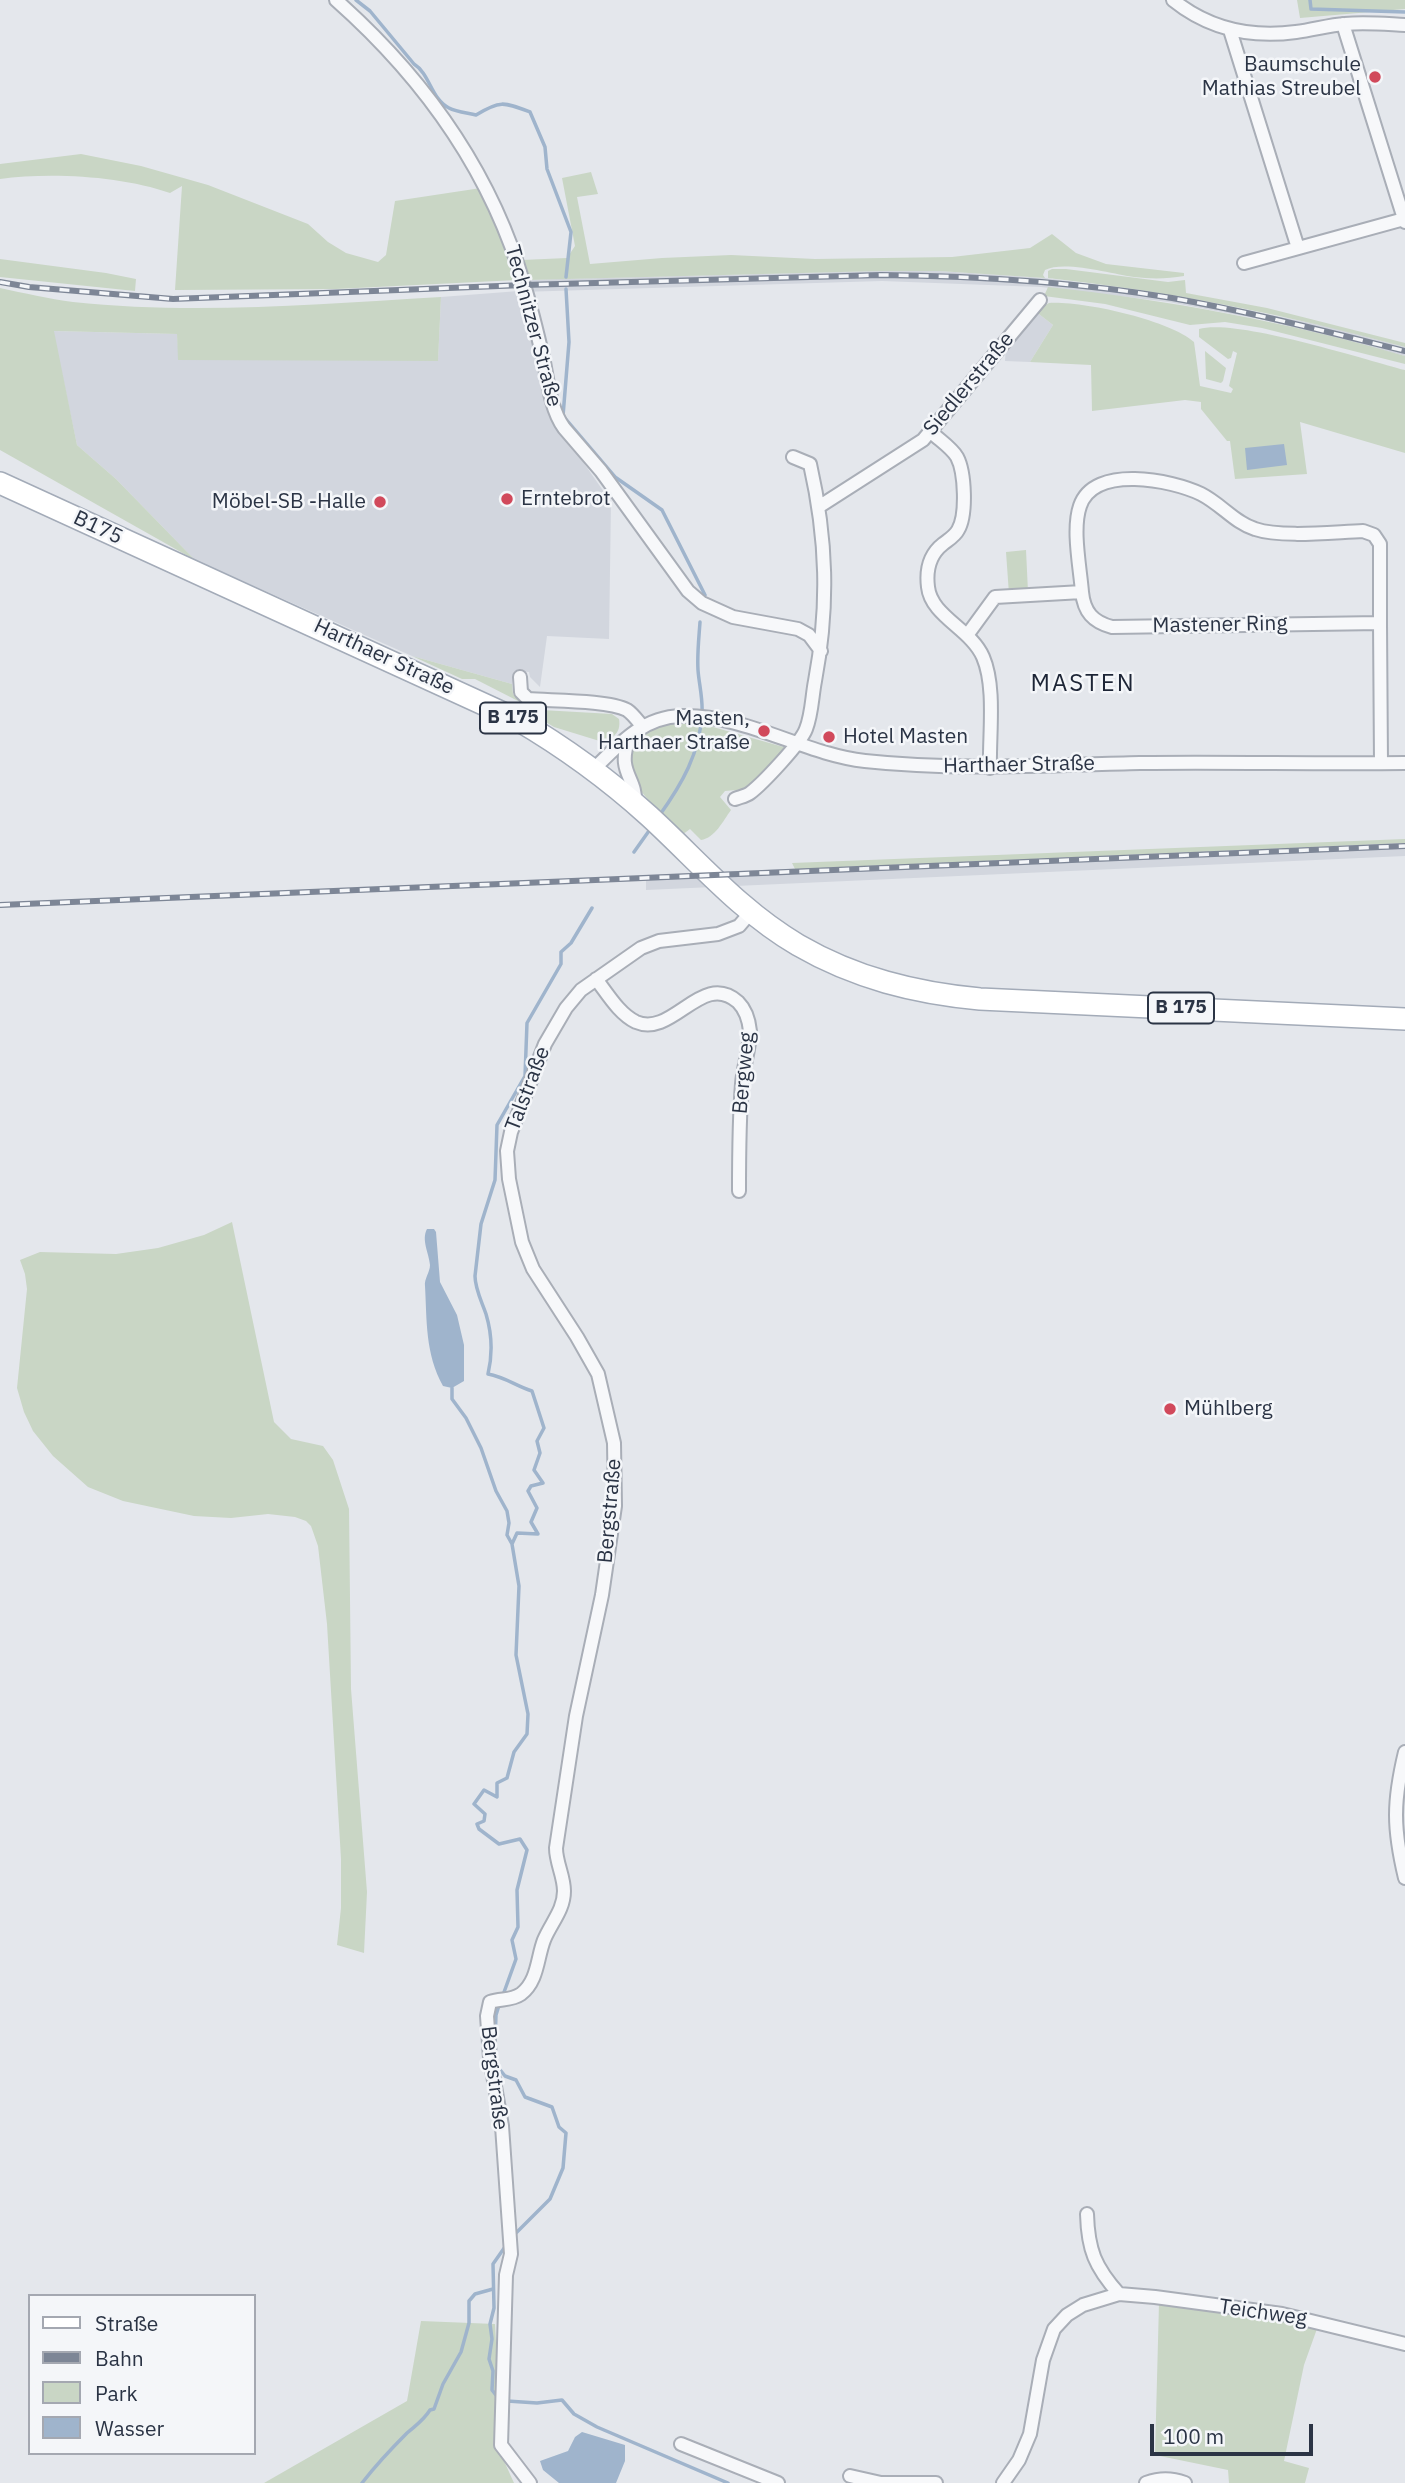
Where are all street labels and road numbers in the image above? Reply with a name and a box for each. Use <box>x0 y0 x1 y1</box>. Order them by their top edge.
street label: Technitzer Straße <box>499 242 567 410</box>
street label: Siedlerstraße <box>918 327 1020 441</box>
street label: B175 <box>69 506 127 550</box>
street label: Mastener Ring <box>1152 611 1288 639</box>
street label: Harthaer Straße <box>310 613 458 701</box>
road number: B 175 <box>480 702 546 734</box>
street label: Harthaer Straße <box>943 751 1095 779</box>
road number: B 175 <box>1148 992 1214 1024</box>
street label: Bergweg <box>728 1031 760 1115</box>
street label: Talstraße <box>500 1043 556 1135</box>
street label: Bergstraße <box>593 1458 627 1564</box>
street label: Bergstraße <box>475 2024 513 2132</box>
street label: Teichweg <box>1217 2294 1309 2332</box>

